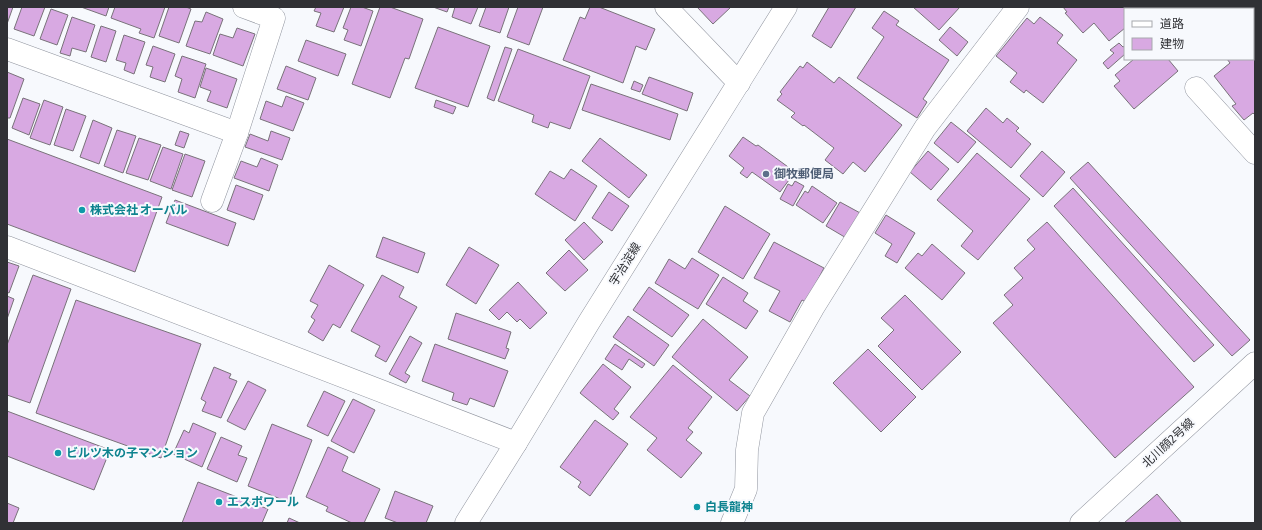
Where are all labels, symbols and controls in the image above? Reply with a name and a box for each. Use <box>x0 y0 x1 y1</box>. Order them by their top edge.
legend <box>1124 8 1254 60</box>
text: 道路 <box>1160 17 1184 31</box>
text: 建物 <box>1160 37 1184 51</box>
place label: 御牧郵便局 <box>774 167 834 181</box>
marker: 御牧郵便局 <box>761 169 771 179</box>
place label: 株式会社 オーバル <box>90 203 188 217</box>
marker: 株式会社 オーバル <box>77 205 87 215</box>
street label: 宇治淀線 <box>606 240 644 288</box>
street label: 北川顔2号線 <box>1139 415 1197 471</box>
place label: ビルツ木の子マンション <box>66 446 198 460</box>
marker: ビルツ木の子マンション <box>53 448 63 458</box>
place label: エスポワール <box>227 495 299 509</box>
marker: エスポワール <box>214 497 224 507</box>
place label: 白長龍神 <box>705 500 753 514</box>
marker: 白長龍神 <box>692 502 702 512</box>

